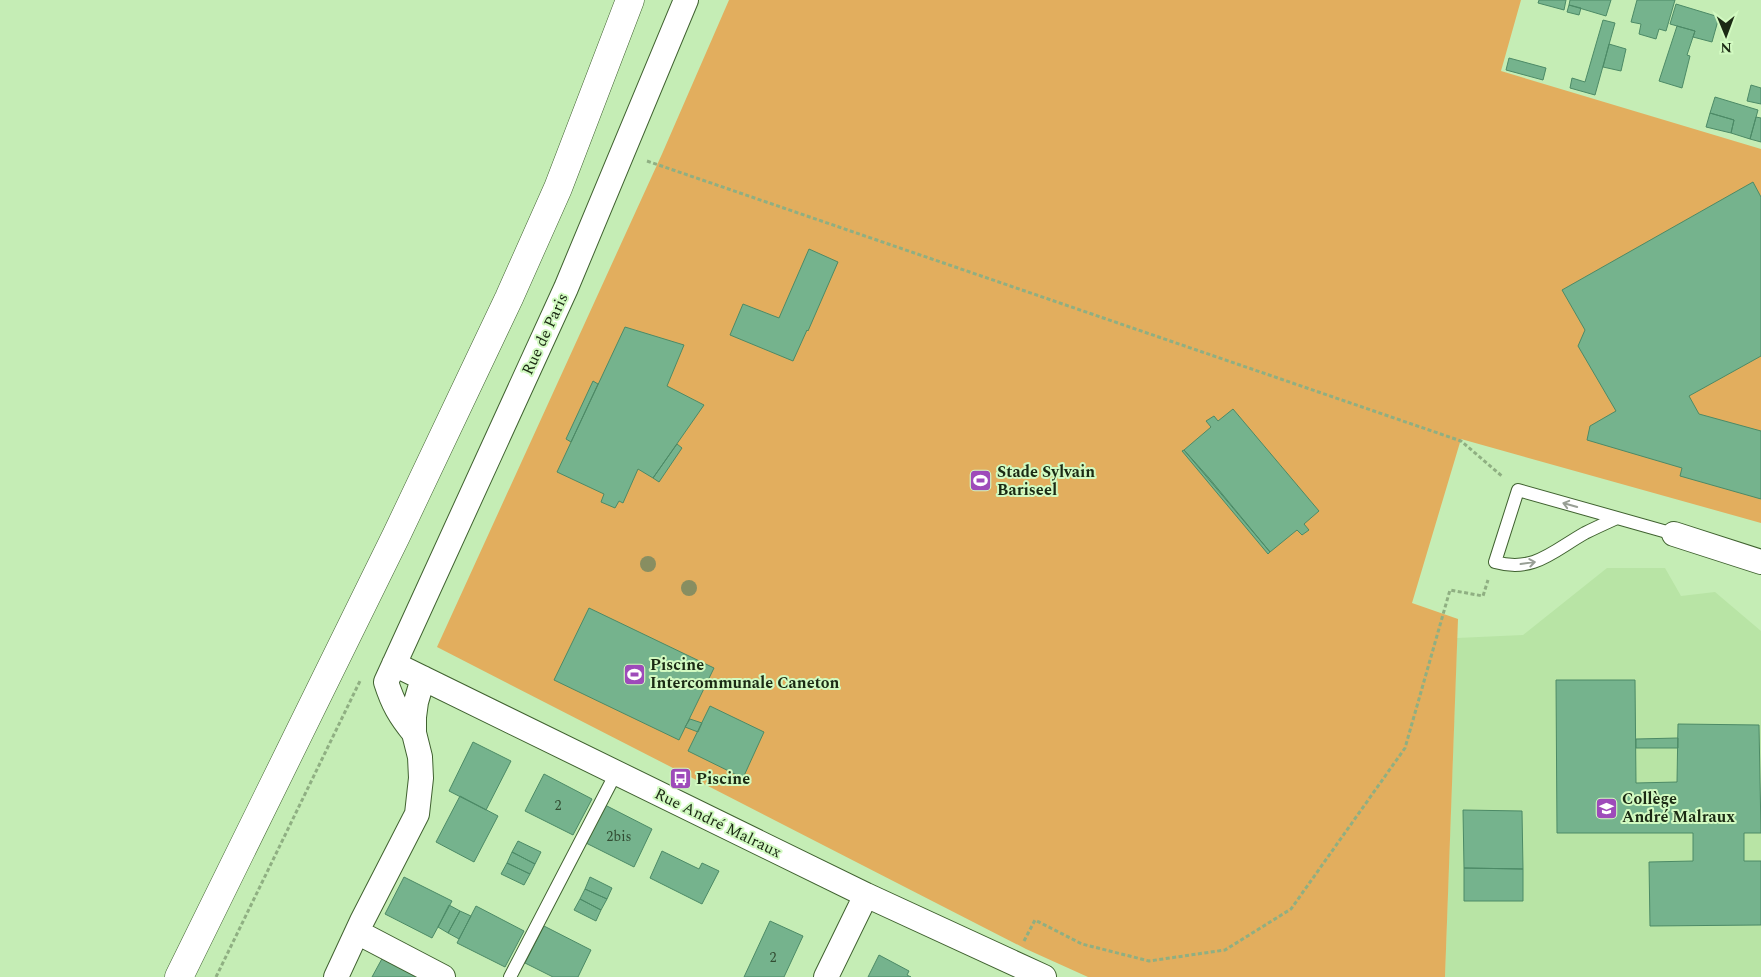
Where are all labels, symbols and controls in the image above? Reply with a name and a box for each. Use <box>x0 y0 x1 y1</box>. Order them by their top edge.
north arrow <box>1701 10 1751 60</box>
text: N <box>1720 37 1732 58</box>
street label: Rue de Paris <box>516 289 574 379</box>
place label: Stade Sylvain Bariseel <box>997 460 1095 502</box>
sports icon: Stade Sylvain Bariseel <box>969 469 993 493</box>
one-way arrow <box>1562 500 1578 509</box>
one-way arrow <box>1520 558 1536 568</box>
place label: Piscine Intercommunale Caneton <box>650 653 839 695</box>
sports icon: Piscine Intercommunale Caneton <box>622 662 646 686</box>
bus stop icon: Piscine <box>668 767 692 791</box>
place label: Piscine <box>696 767 750 791</box>
street label: Rue André Malraux <box>650 782 786 864</box>
place label: Collège André Malraux <box>1622 787 1735 829</box>
house number: 2 <box>555 795 562 816</box>
school or university icon: Collège André Malraux <box>1594 796 1618 820</box>
house number: 2bis <box>606 826 632 847</box>
house number: 2 <box>770 947 777 968</box>

